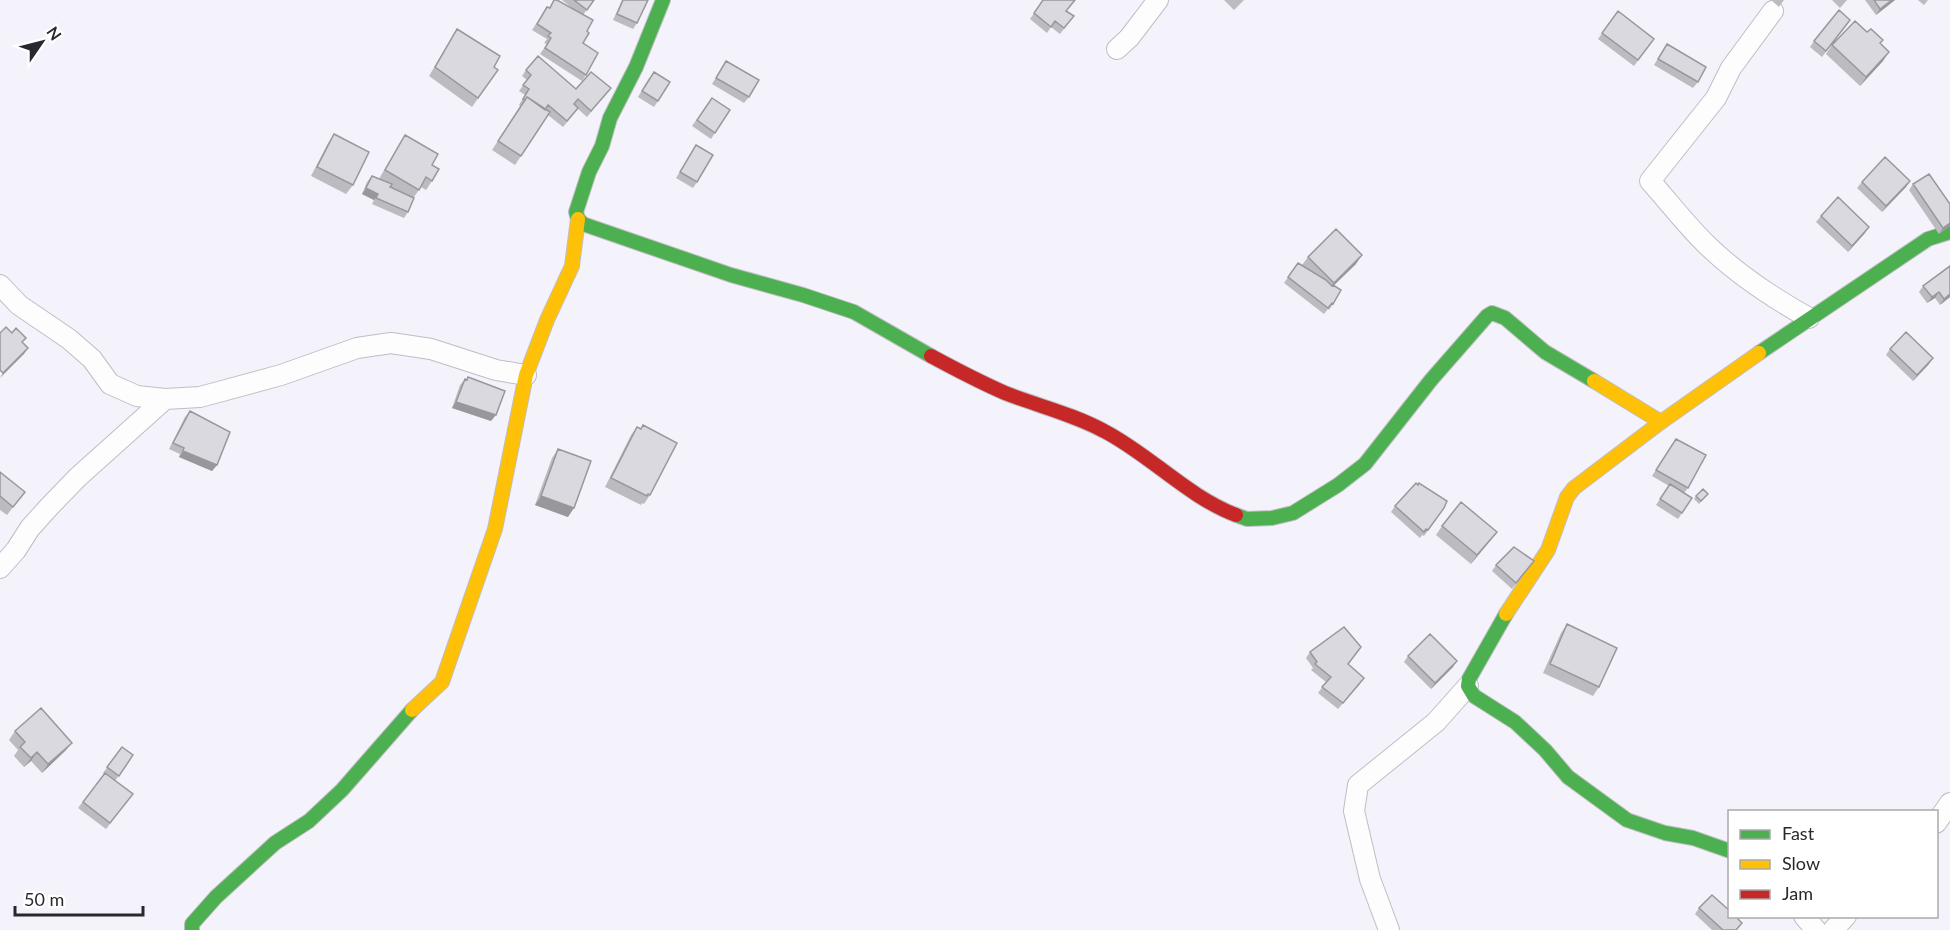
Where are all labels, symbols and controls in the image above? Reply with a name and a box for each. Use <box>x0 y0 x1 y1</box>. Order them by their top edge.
north arrow <box>12 12 72 72</box>
text: N <box>43 23 66 44</box>
legend <box>1728 810 1938 918</box>
text: Fast <box>1782 822 1815 844</box>
text: Slow <box>1782 852 1820 874</box>
scale bar <box>15 879 142 917</box>
text: Jam <box>1782 882 1813 904</box>
text: 50 m <box>24 888 64 910</box>

